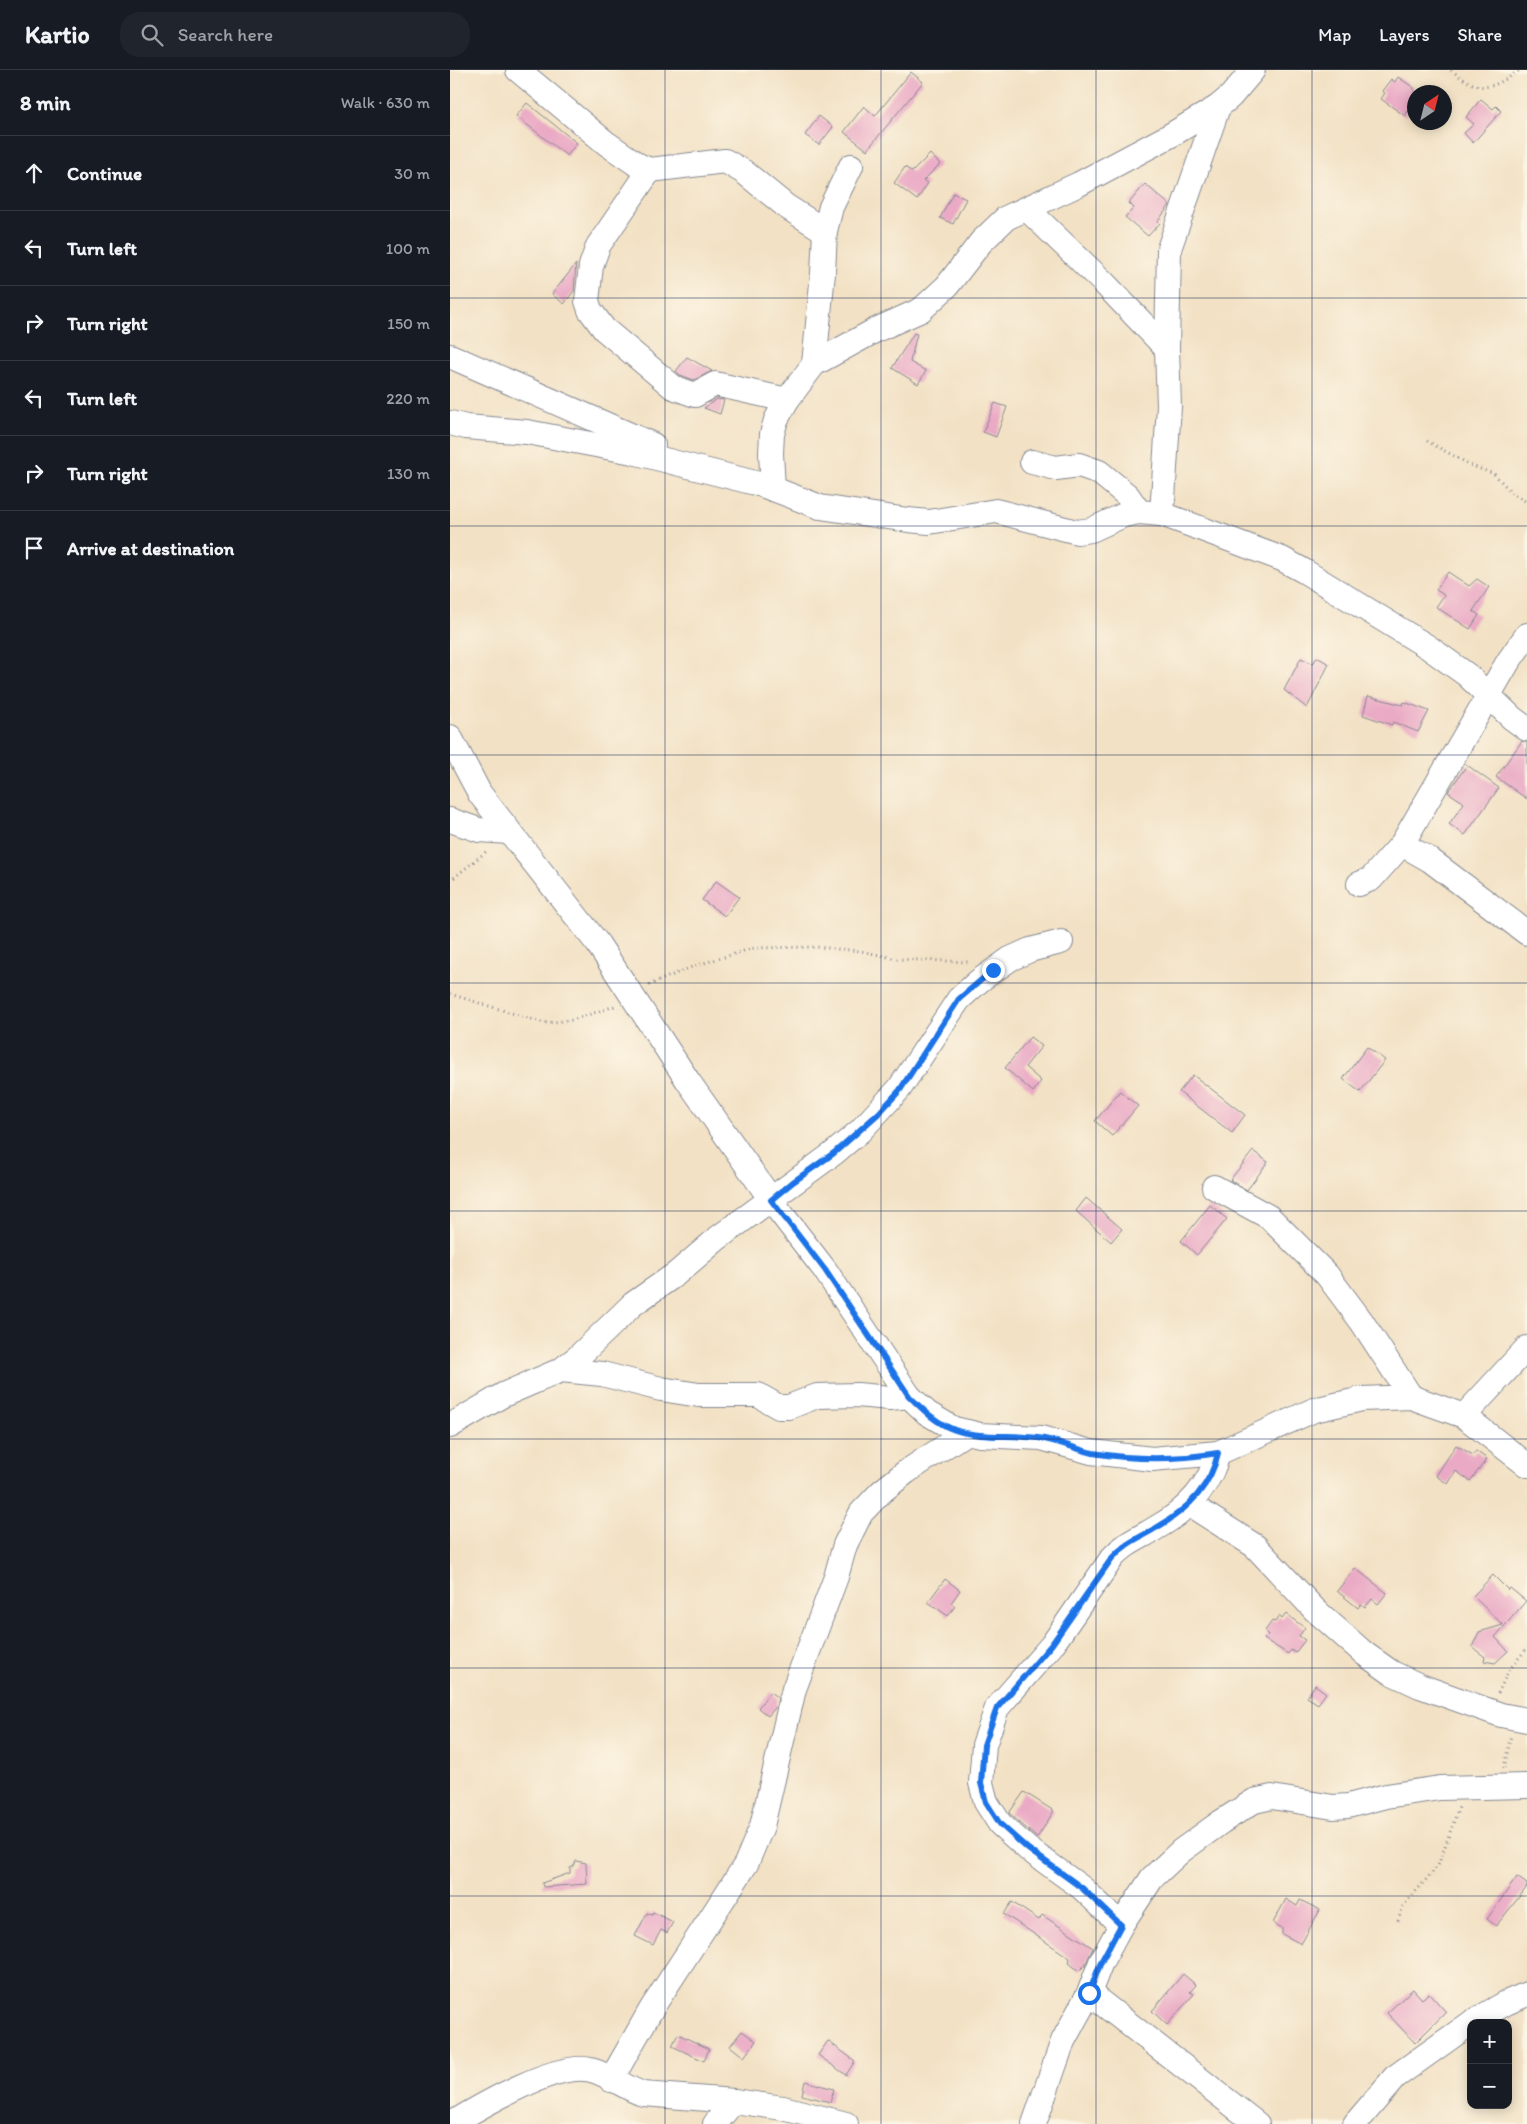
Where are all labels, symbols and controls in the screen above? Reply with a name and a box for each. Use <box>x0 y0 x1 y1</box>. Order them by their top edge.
search box <box>120 12 470 57</box>
text: Kartio <box>25 20 90 49</box>
icon: search <box>138 21 166 49</box>
text: Search here <box>178 23 273 46</box>
text: Map <box>1318 24 1351 46</box>
text: Layers <box>1379 24 1429 46</box>
text: Share <box>1457 24 1502 46</box>
north arrow <box>1407 85 1452 130</box>
text: 8 min <box>20 90 70 115</box>
text: Walk · 630 m <box>341 93 430 112</box>
icon: ahead <box>20 159 48 187</box>
text: Continue <box>67 162 142 185</box>
text: 30 m <box>394 164 430 183</box>
icon: left <box>20 234 48 262</box>
text: Turn left <box>67 237 137 260</box>
text: 100 m <box>386 239 430 258</box>
icon: right <box>20 309 48 337</box>
text: Turn right <box>67 312 148 335</box>
text: 150 m <box>387 314 430 333</box>
icon: left <box>20 384 48 412</box>
text: Turn left <box>67 387 137 410</box>
text: 220 m <box>386 389 430 408</box>
icon: right <box>20 459 48 487</box>
text: Turn right <box>67 462 148 485</box>
text: 130 m <box>387 464 430 483</box>
icon: arrive <box>20 534 48 562</box>
text: Arrive at destination <box>67 537 234 560</box>
route end <box>982 959 1005 982</box>
route start <box>1078 1982 1101 2005</box>
map controls <box>1467 2019 1512 2109</box>
button: + <box>1467 2019 1512 2064</box>
button: − <box>1467 2064 1512 2109</box>

